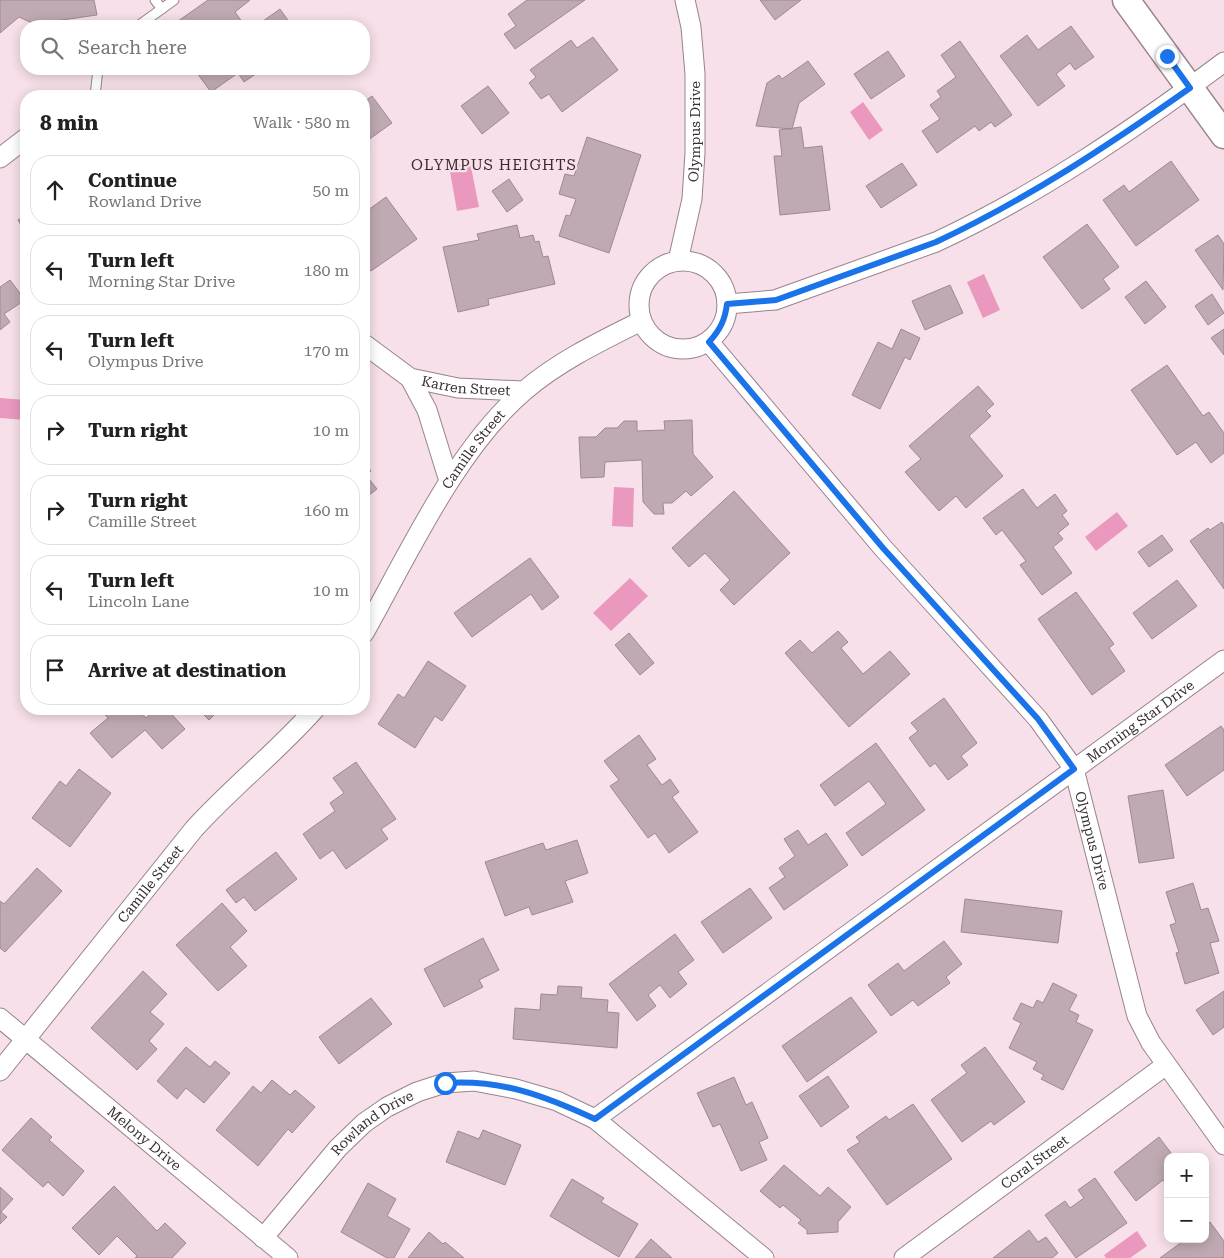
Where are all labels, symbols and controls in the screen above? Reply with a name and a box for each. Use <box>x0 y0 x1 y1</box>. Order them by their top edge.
search box <box>20 20 370 75</box>
icon: search <box>38 34 66 62</box>
text: Search here <box>78 36 187 59</box>
route end <box>1156 45 1179 68</box>
street label: Olympus Drive <box>685 81 703 183</box>
text: 8 min <box>40 111 98 135</box>
text: Walk · 580 m <box>253 113 350 132</box>
district label: OLYMPUS HEIGHTS <box>411 156 577 174</box>
text: Continue <box>88 169 177 192</box>
icon: ahead <box>41 176 69 204</box>
text: 50 m <box>312 181 349 200</box>
text: Rowland Drive <box>88 192 202 211</box>
text: Turn left <box>88 249 174 272</box>
icon: left <box>41 256 69 284</box>
text: 180 m <box>303 261 349 280</box>
text: Morning Star Drive <box>88 272 235 291</box>
text: Turn left <box>88 329 174 352</box>
icon: left <box>41 336 69 364</box>
text: 170 m <box>303 341 349 360</box>
text: Olympus Drive <box>88 352 204 371</box>
street label: Karren Street <box>420 373 511 398</box>
street label: Camille Street <box>439 406 508 492</box>
icon: right <box>41 416 69 444</box>
text: Turn right <box>88 419 188 442</box>
text: 10 m <box>312 421 349 440</box>
text: Turn right <box>88 489 188 512</box>
icon: right <box>41 496 69 524</box>
text: 160 m <box>303 501 349 520</box>
text: Camille Street <box>88 512 196 531</box>
text: Turn left <box>88 569 174 592</box>
icon: left <box>41 576 69 604</box>
text: 10 m <box>312 581 349 600</box>
text: Lincoln Lane <box>88 592 189 611</box>
icon: arrive <box>41 656 69 684</box>
text: Arrive at destination <box>88 659 286 682</box>
street label: Morning Star Drive <box>1083 676 1197 766</box>
street label: Olympus Drive <box>1072 790 1113 892</box>
street label: Camille Street <box>114 842 186 926</box>
route start <box>434 1072 457 1095</box>
street label: Rowland Drive <box>327 1087 416 1158</box>
street label: Melony Drive <box>104 1103 185 1174</box>
street label: Coral Street <box>997 1132 1071 1192</box>
map controls <box>1164 1153 1209 1243</box>
button: + <box>1164 1153 1209 1198</box>
button: − <box>1164 1198 1209 1243</box>

